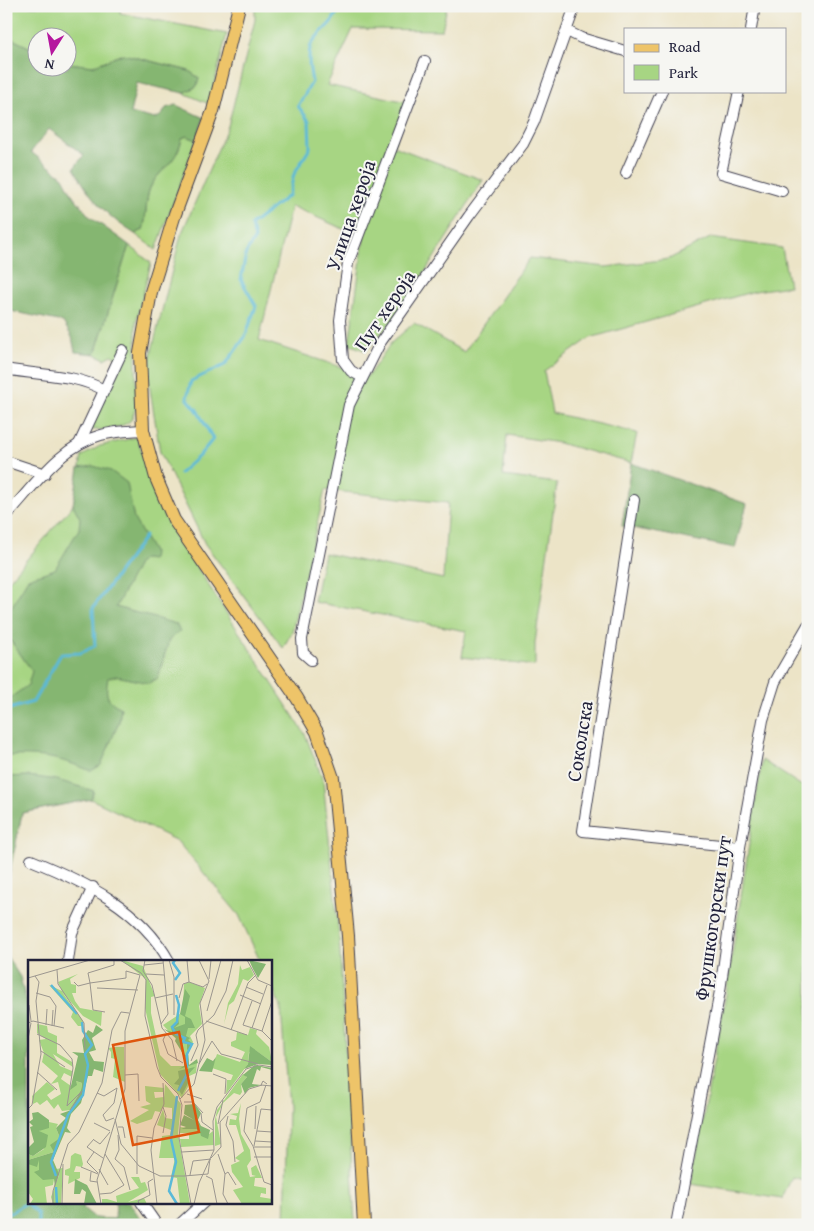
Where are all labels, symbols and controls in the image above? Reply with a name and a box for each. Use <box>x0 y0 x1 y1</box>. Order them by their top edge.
north arrow <box>28 28 78 78</box>
legend <box>624 28 786 92</box>
text: Road <box>669 36 700 57</box>
text: N <box>42 54 56 75</box>
text: Park <box>669 62 698 83</box>
street label: Улица хероја <box>317 155 383 274</box>
street label: Пут хероја <box>346 263 422 356</box>
street label: Соколска <box>558 698 600 784</box>
street label: Фрушкогорски пут <box>686 833 738 1002</box>
inset map <box>28 960 271 1204</box>

